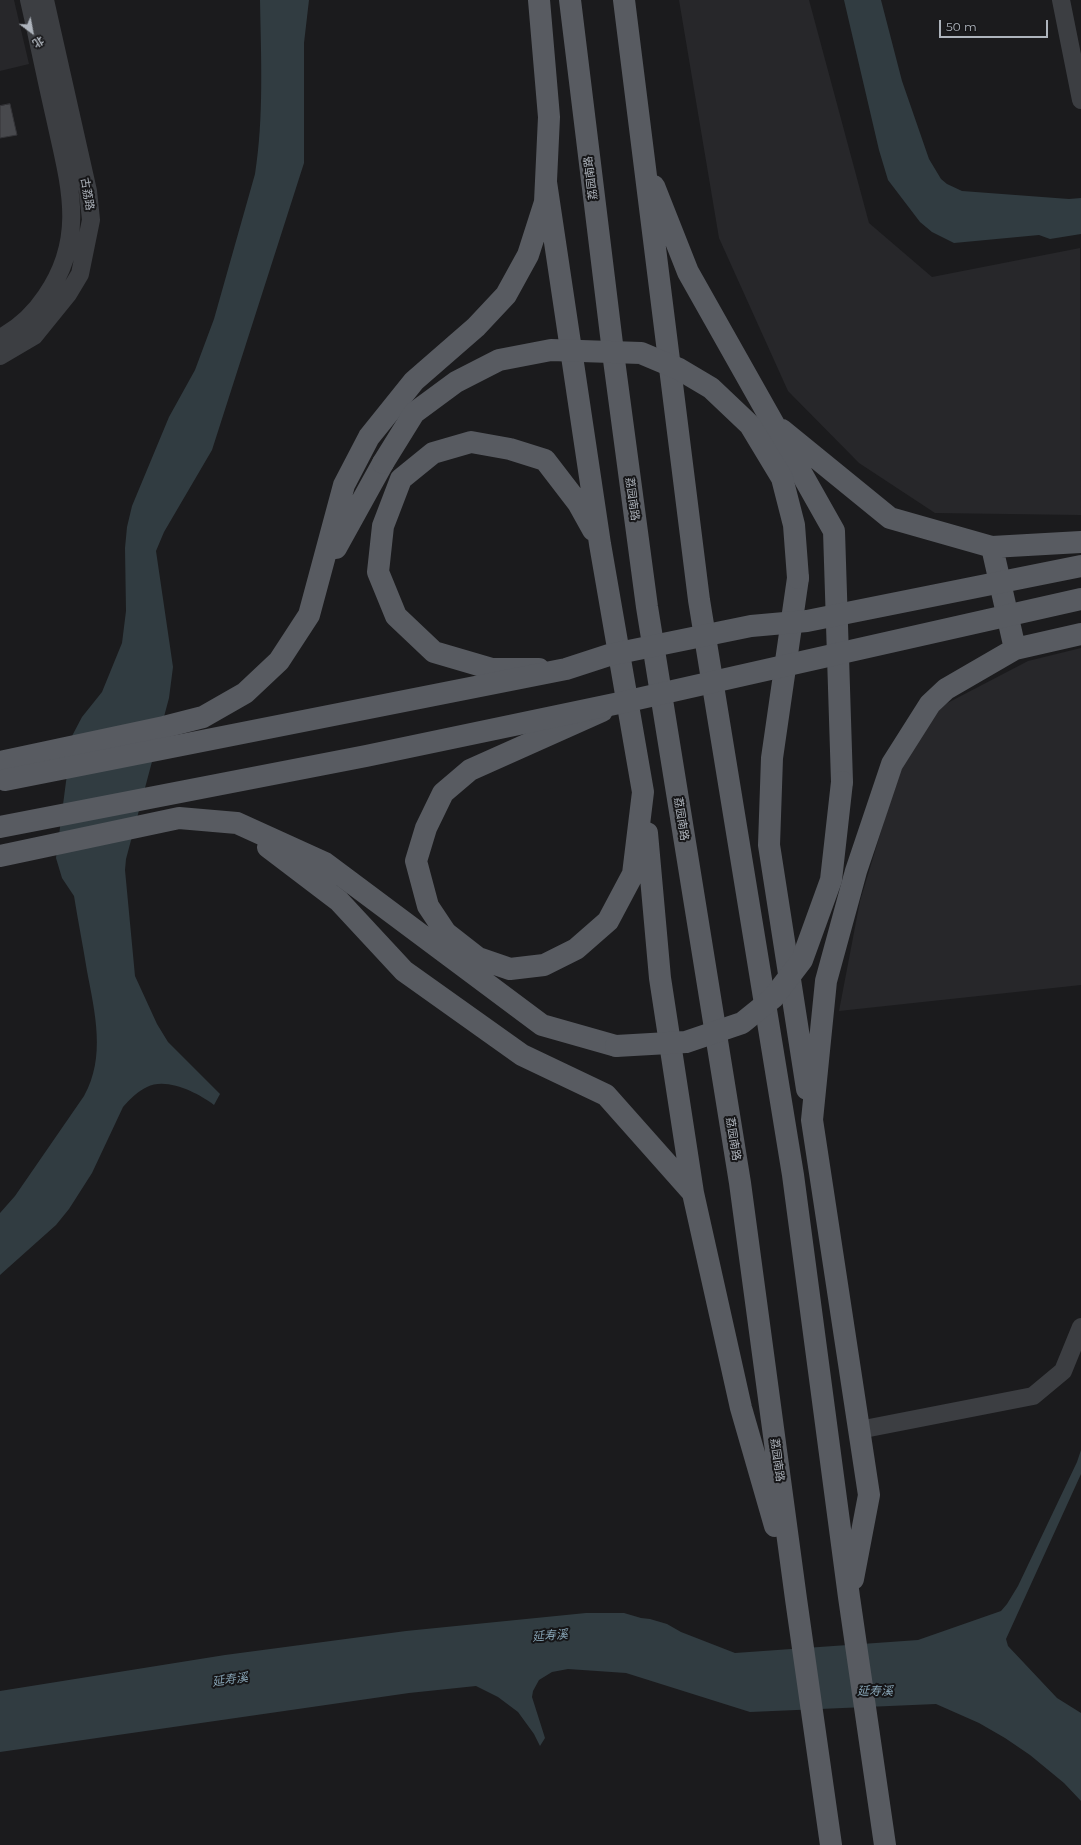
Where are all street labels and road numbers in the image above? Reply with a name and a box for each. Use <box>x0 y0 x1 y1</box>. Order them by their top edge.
street label: 荔园南路 <box>582 155 600 201</box>
street label: 古荔路 <box>78 177 96 211</box>
street label: 荔园南路 <box>622 476 642 522</box>
street label: 荔园南路 <box>671 796 691 842</box>
street label: 荔园南路 <box>723 1116 743 1162</box>
street label: 荔园南路 <box>767 1437 787 1483</box>

